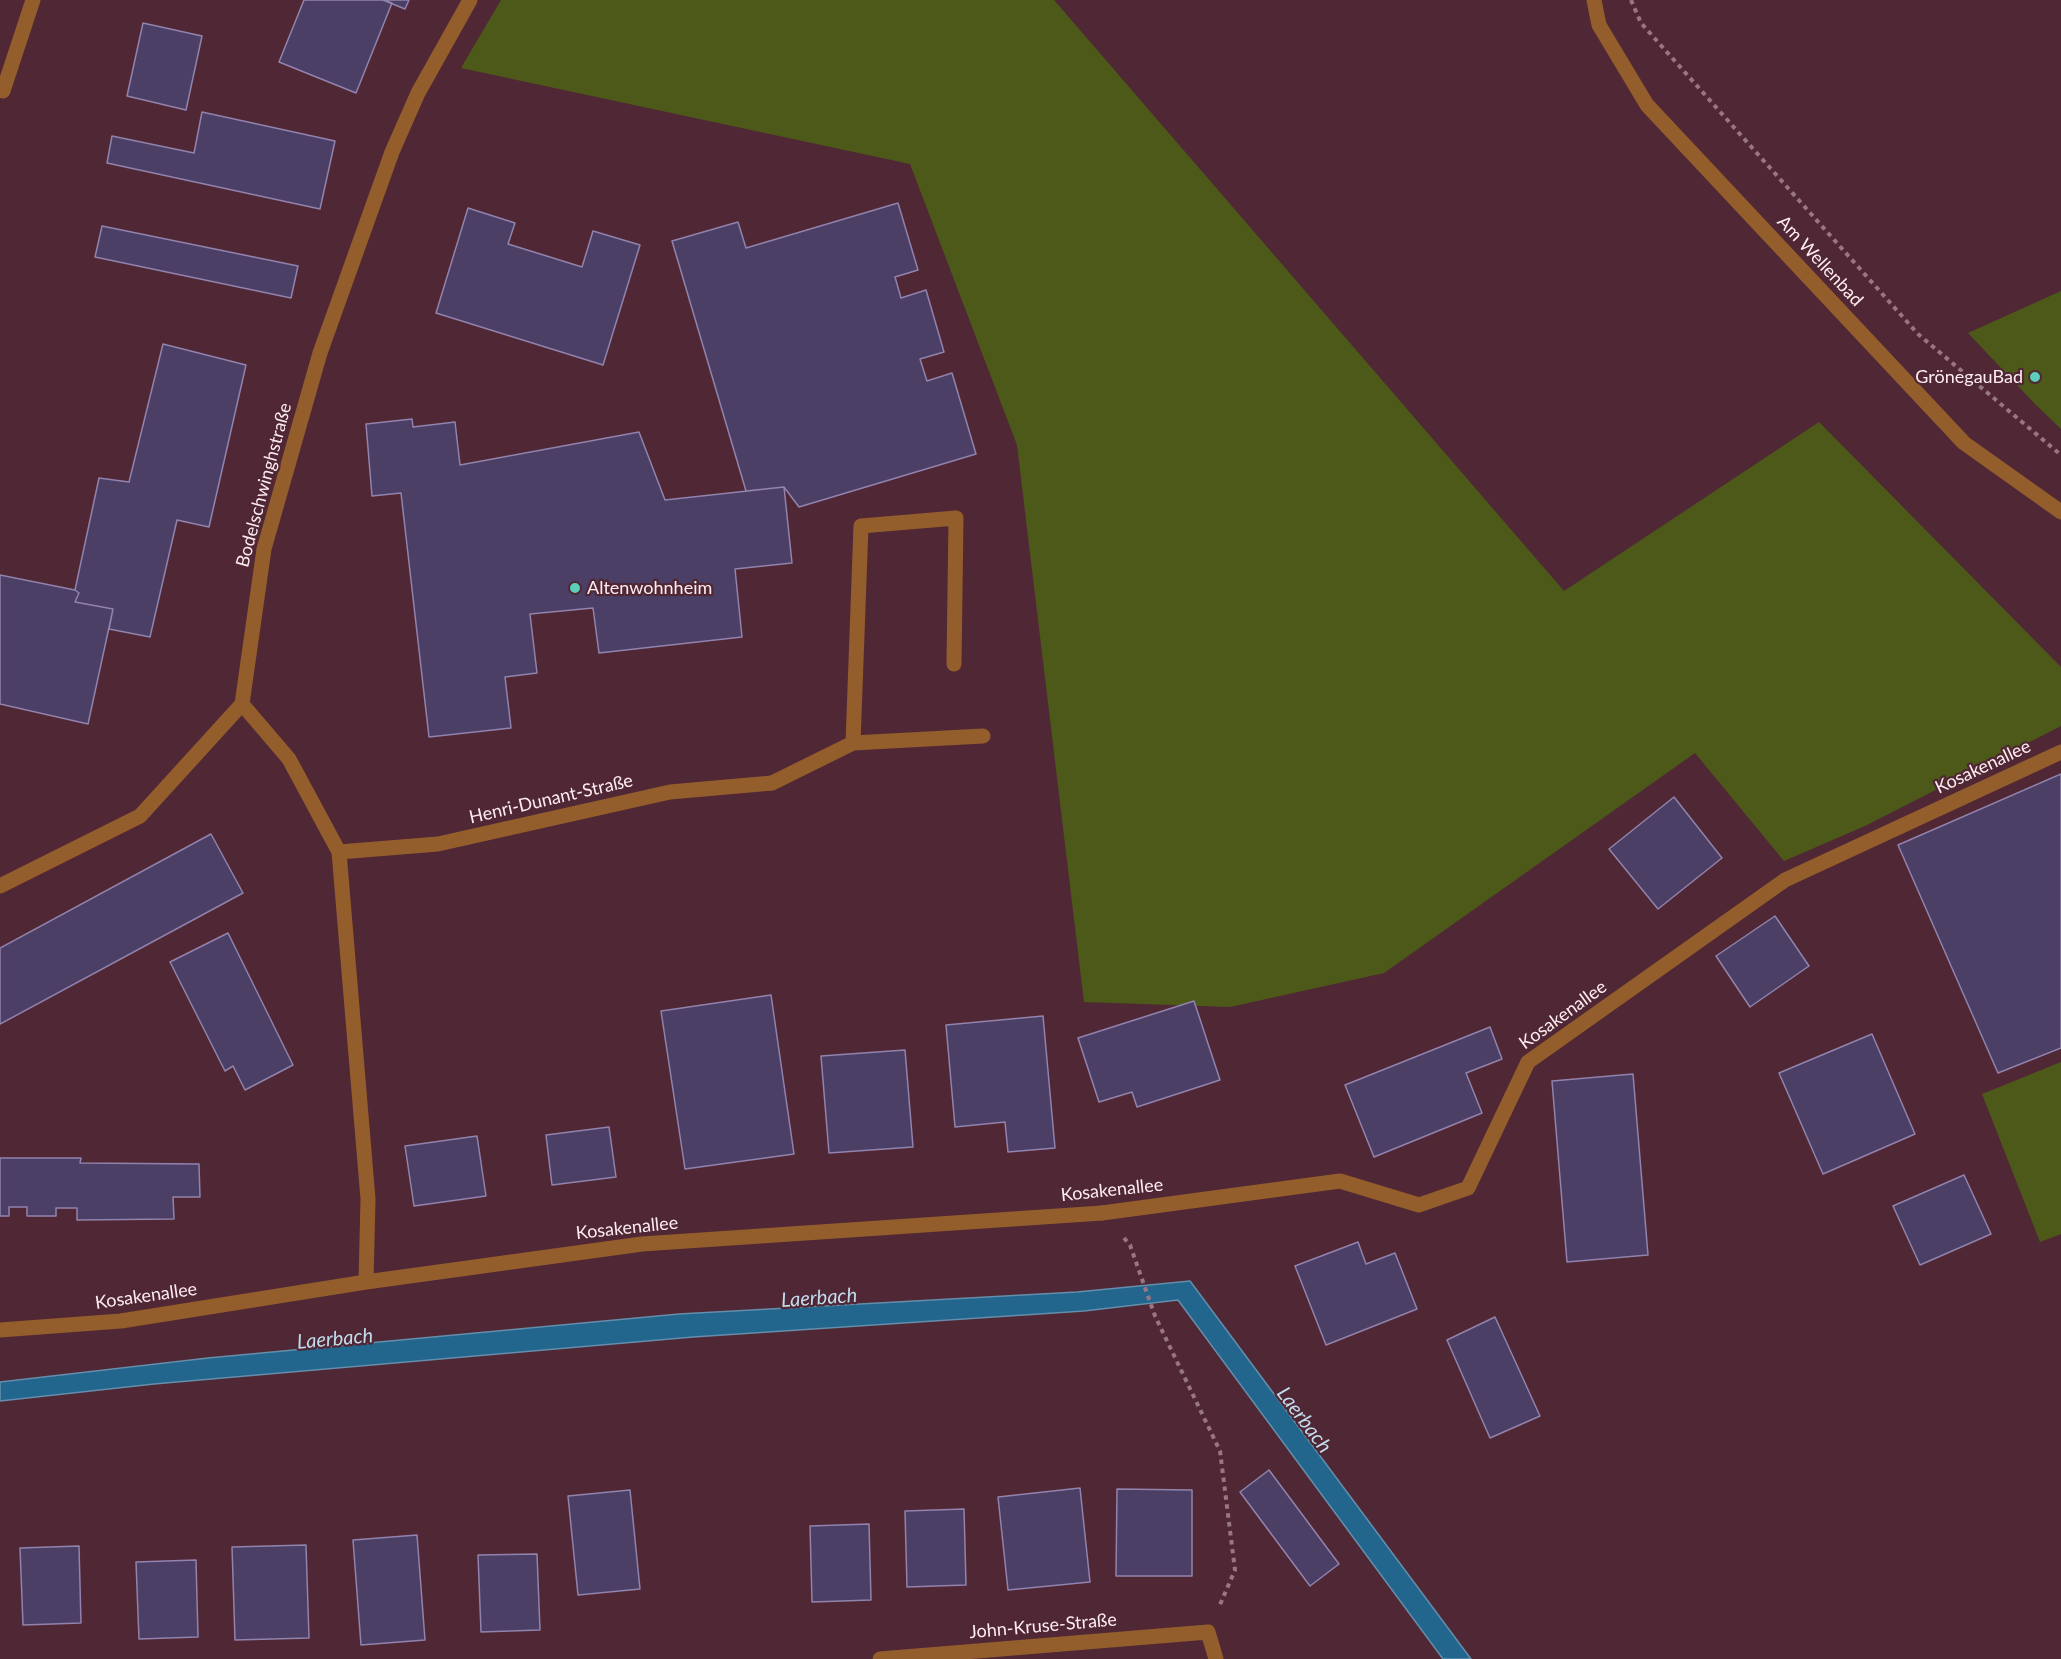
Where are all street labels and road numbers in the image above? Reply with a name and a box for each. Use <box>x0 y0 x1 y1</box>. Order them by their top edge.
street label: Am Wellenbad <box>1773 211 1867 311</box>
street label: Bodelschwinghstraße <box>232 400 296 570</box>
street label: Kosakenallee <box>1932 735 2034 799</box>
street label: Henri-Dunant-Straße <box>467 770 635 828</box>
street label: Kosakenallee <box>1515 976 1611 1054</box>
street label: Kosakenallee <box>1060 1174 1164 1206</box>
street label: Kosakenallee <box>575 1212 679 1244</box>
street label: Kosakenallee <box>94 1278 198 1314</box>
street label: John-Kruse-Straße <box>968 1609 1118 1643</box>

